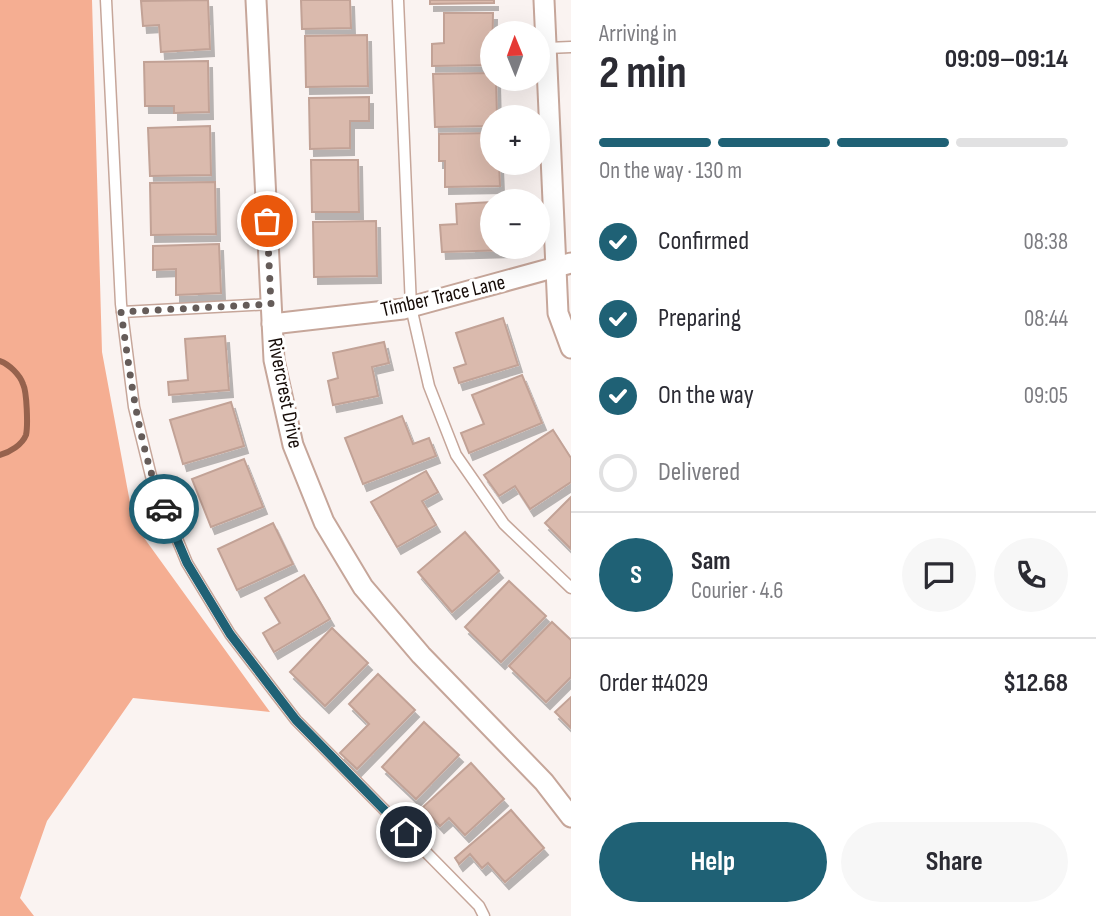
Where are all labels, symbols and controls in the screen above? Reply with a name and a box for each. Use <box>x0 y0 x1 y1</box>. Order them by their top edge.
text: Arriving in <box>599 20 677 48</box>
north arrow <box>480 21 550 91</box>
map controls <box>480 21 550 259</box>
text: 09:09–09:14 <box>945 44 1068 75</box>
text: 2 min <box>599 46 687 101</box>
button: + <box>480 105 550 175</box>
text: On the way · 130 m <box>599 157 742 185</box>
button: − <box>480 189 550 259</box>
pin <box>237 191 297 251</box>
icon: bag <box>248 202 286 240</box>
icon: check <box>599 223 637 261</box>
text: Confirmed <box>658 226 749 257</box>
text: 08:38 <box>1024 228 1068 256</box>
street label: Timber Trace Lane <box>379 270 507 322</box>
icon: check <box>599 300 637 338</box>
text: Preparing <box>658 303 741 334</box>
text: 08:44 <box>1024 305 1068 333</box>
street label: Rivercrest Drive <box>262 336 308 450</box>
icon: check <box>599 377 637 415</box>
text: On the way <box>658 380 754 411</box>
text: 09:05 <box>1024 382 1068 410</box>
text: Delivered <box>658 457 740 488</box>
courier <box>129 474 199 544</box>
icon: car <box>145 490 183 528</box>
button: chat <box>902 538 976 612</box>
button: phone <box>994 538 1068 612</box>
text: Sam <box>691 546 731 577</box>
text: S <box>630 560 642 591</box>
text: Courier · 4.6 <box>691 577 783 605</box>
text: Order #4029 <box>599 668 708 699</box>
text: $12.68 <box>1003 668 1068 699</box>
pin <box>376 802 436 862</box>
icon: home <box>387 813 425 851</box>
button: Help <box>599 822 827 902</box>
button: Share <box>841 822 1068 902</box>

